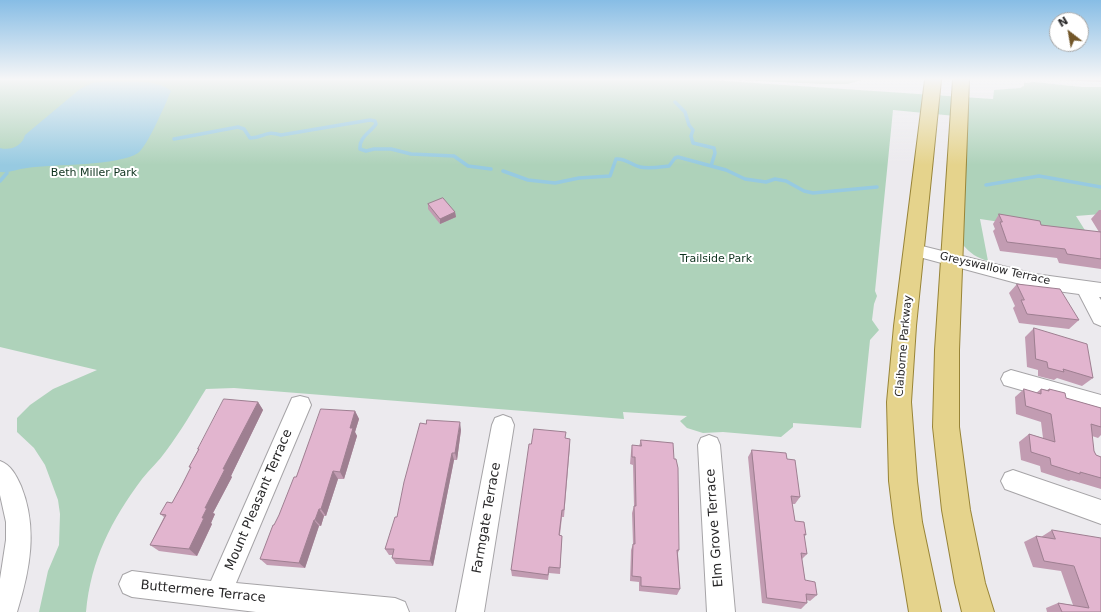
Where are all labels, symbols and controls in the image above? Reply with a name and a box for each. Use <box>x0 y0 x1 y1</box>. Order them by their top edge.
north arrow <box>1049 12 1089 52</box>
text: N <box>1056 14 1070 30</box>
park label: Beth Miller Park <box>51 166 137 180</box>
street label: Greyswallow Terrace <box>939 250 1051 288</box>
park label: Trailside Park <box>680 252 752 266</box>
street label: Claiborne Parkway <box>893 295 915 397</box>
street label: Mount Pleasant Terrace <box>222 427 296 573</box>
street label: Farmgate Terrace <box>470 461 504 575</box>
street label: Elm Grove Terrace <box>703 468 727 588</box>
street label: Buttermere Terrace <box>140 578 266 606</box>

